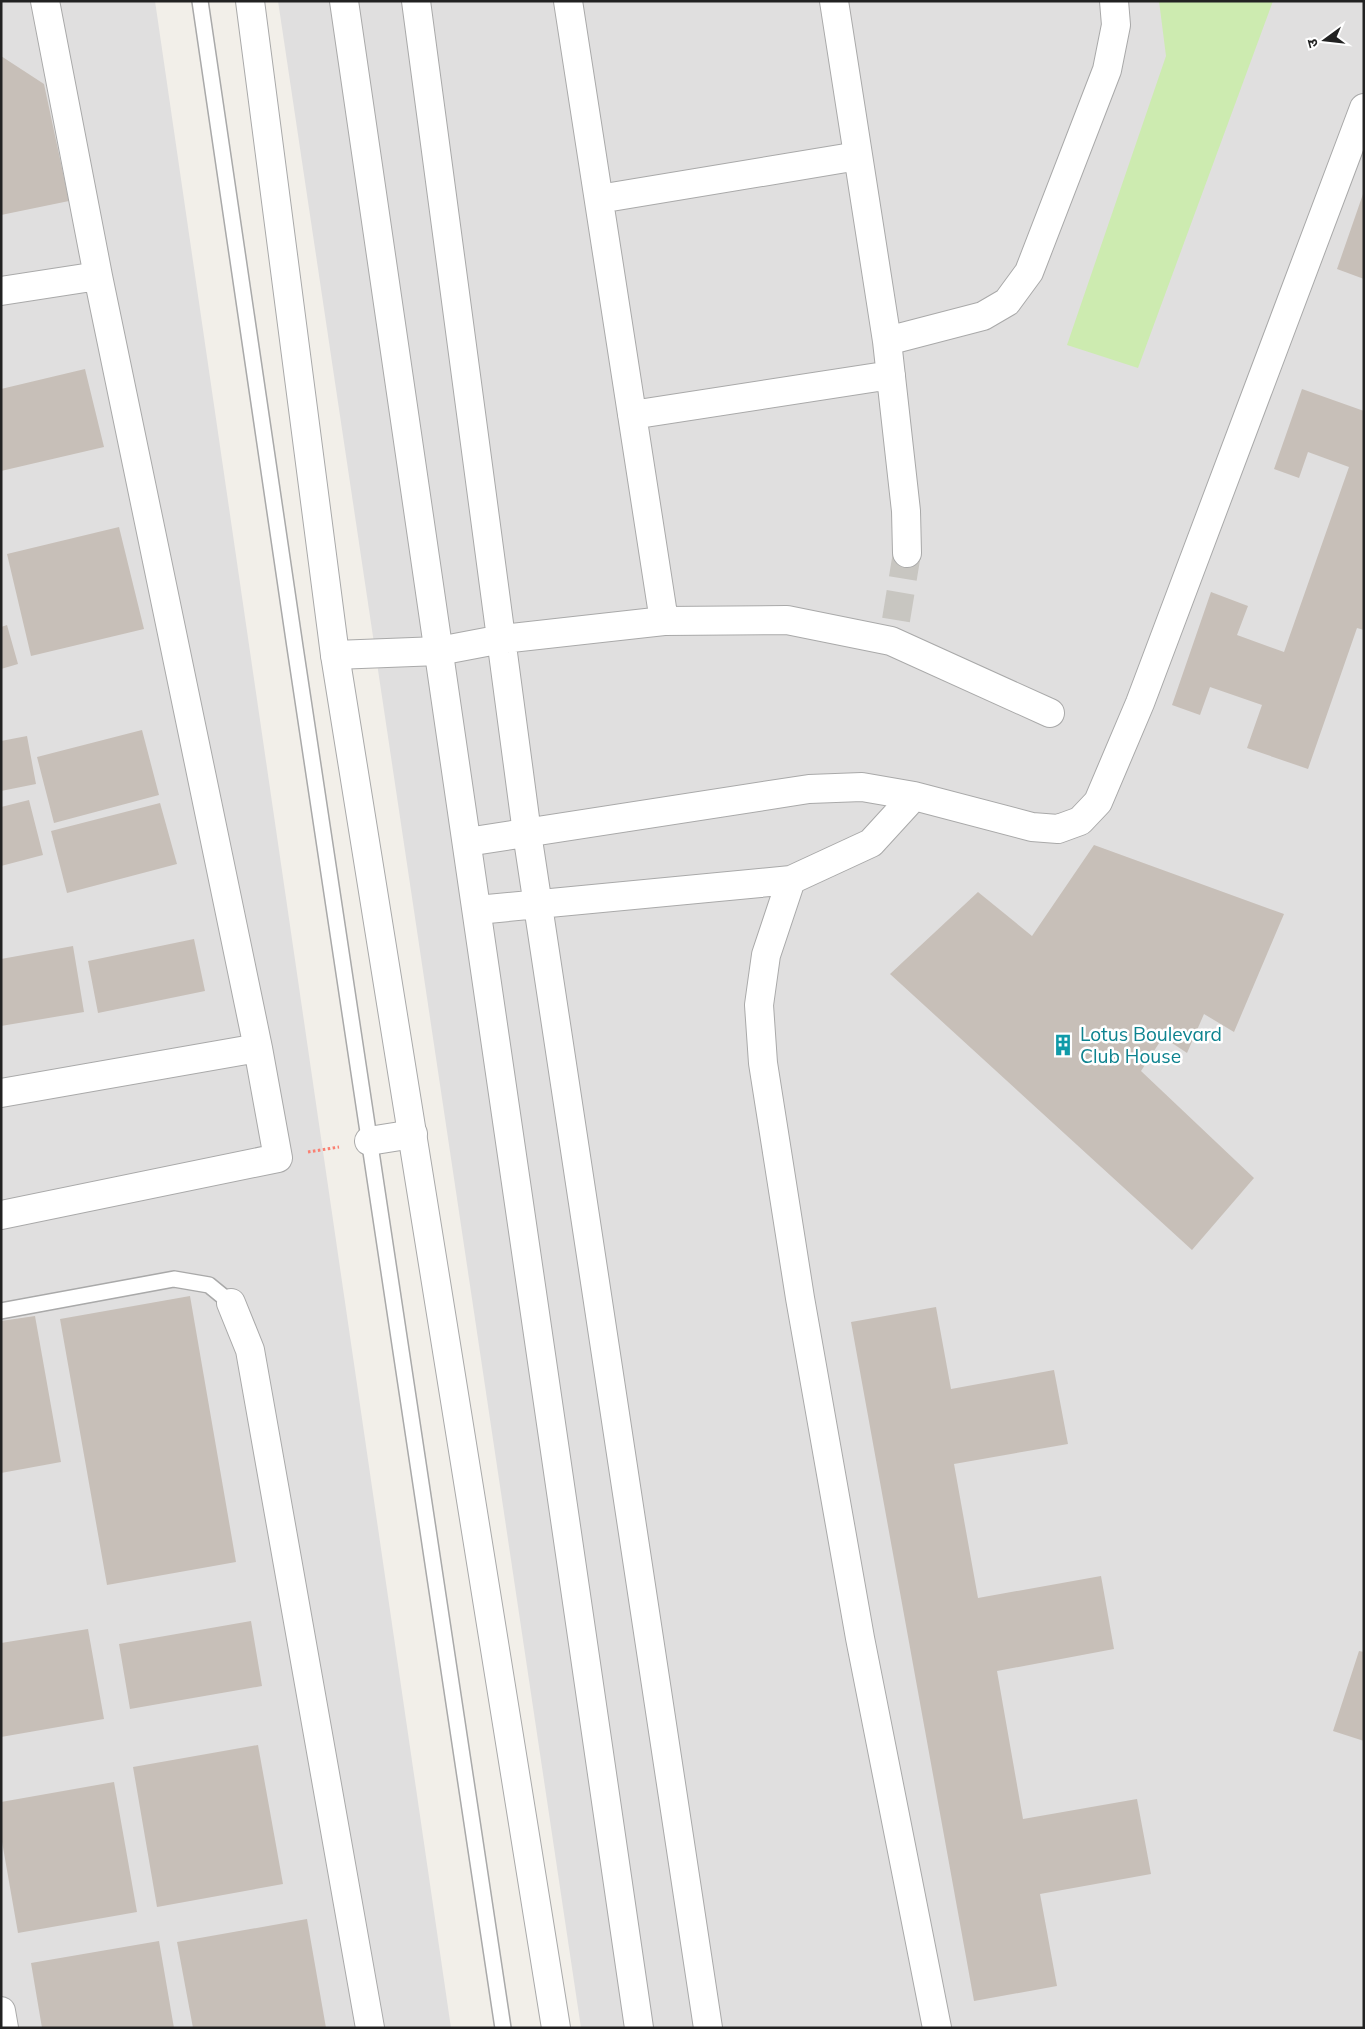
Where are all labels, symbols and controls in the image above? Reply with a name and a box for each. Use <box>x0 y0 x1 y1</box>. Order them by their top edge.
north arrow <box>1300 15 1350 65</box>
text: उ <box>1302 36 1322 50</box>
place label: Lotus Boulevard Club House <box>1080 1022 1222 1068</box>
building icon: Lotus Boulevard Club House <box>1050 1032 1076 1058</box>

